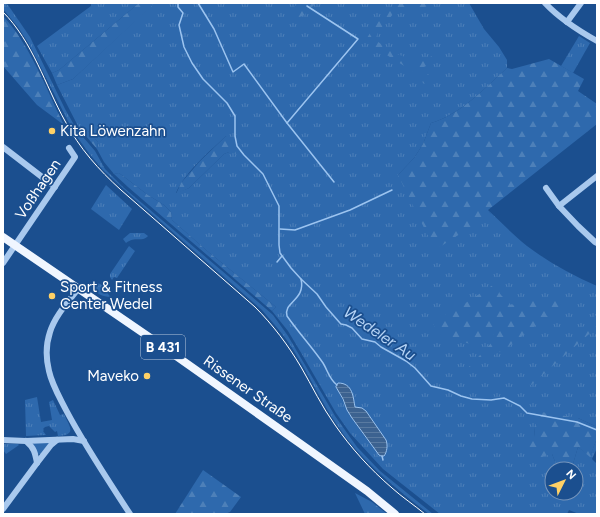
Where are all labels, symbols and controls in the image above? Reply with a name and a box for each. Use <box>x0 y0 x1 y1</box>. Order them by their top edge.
place label: Kita Löwenzahn <box>60 122 166 140</box>
marker: Kita Löwenzahn <box>47 126 57 136</box>
street label: Voßhagen <box>11 156 65 222</box>
place label: Sport & Fitness Center Wedel <box>60 278 162 313</box>
marker: Sport & Fitness Center Wedel <box>47 291 57 301</box>
water label: Wedeler Au <box>340 302 420 365</box>
road number: B 431 <box>141 335 185 359</box>
street label: Rissener Straße <box>200 352 296 426</box>
place label: Maveko <box>87 367 139 385</box>
marker: Maveko <box>142 371 152 381</box>
north arrow <box>544 461 584 501</box>
text: N <box>563 467 579 482</box>

